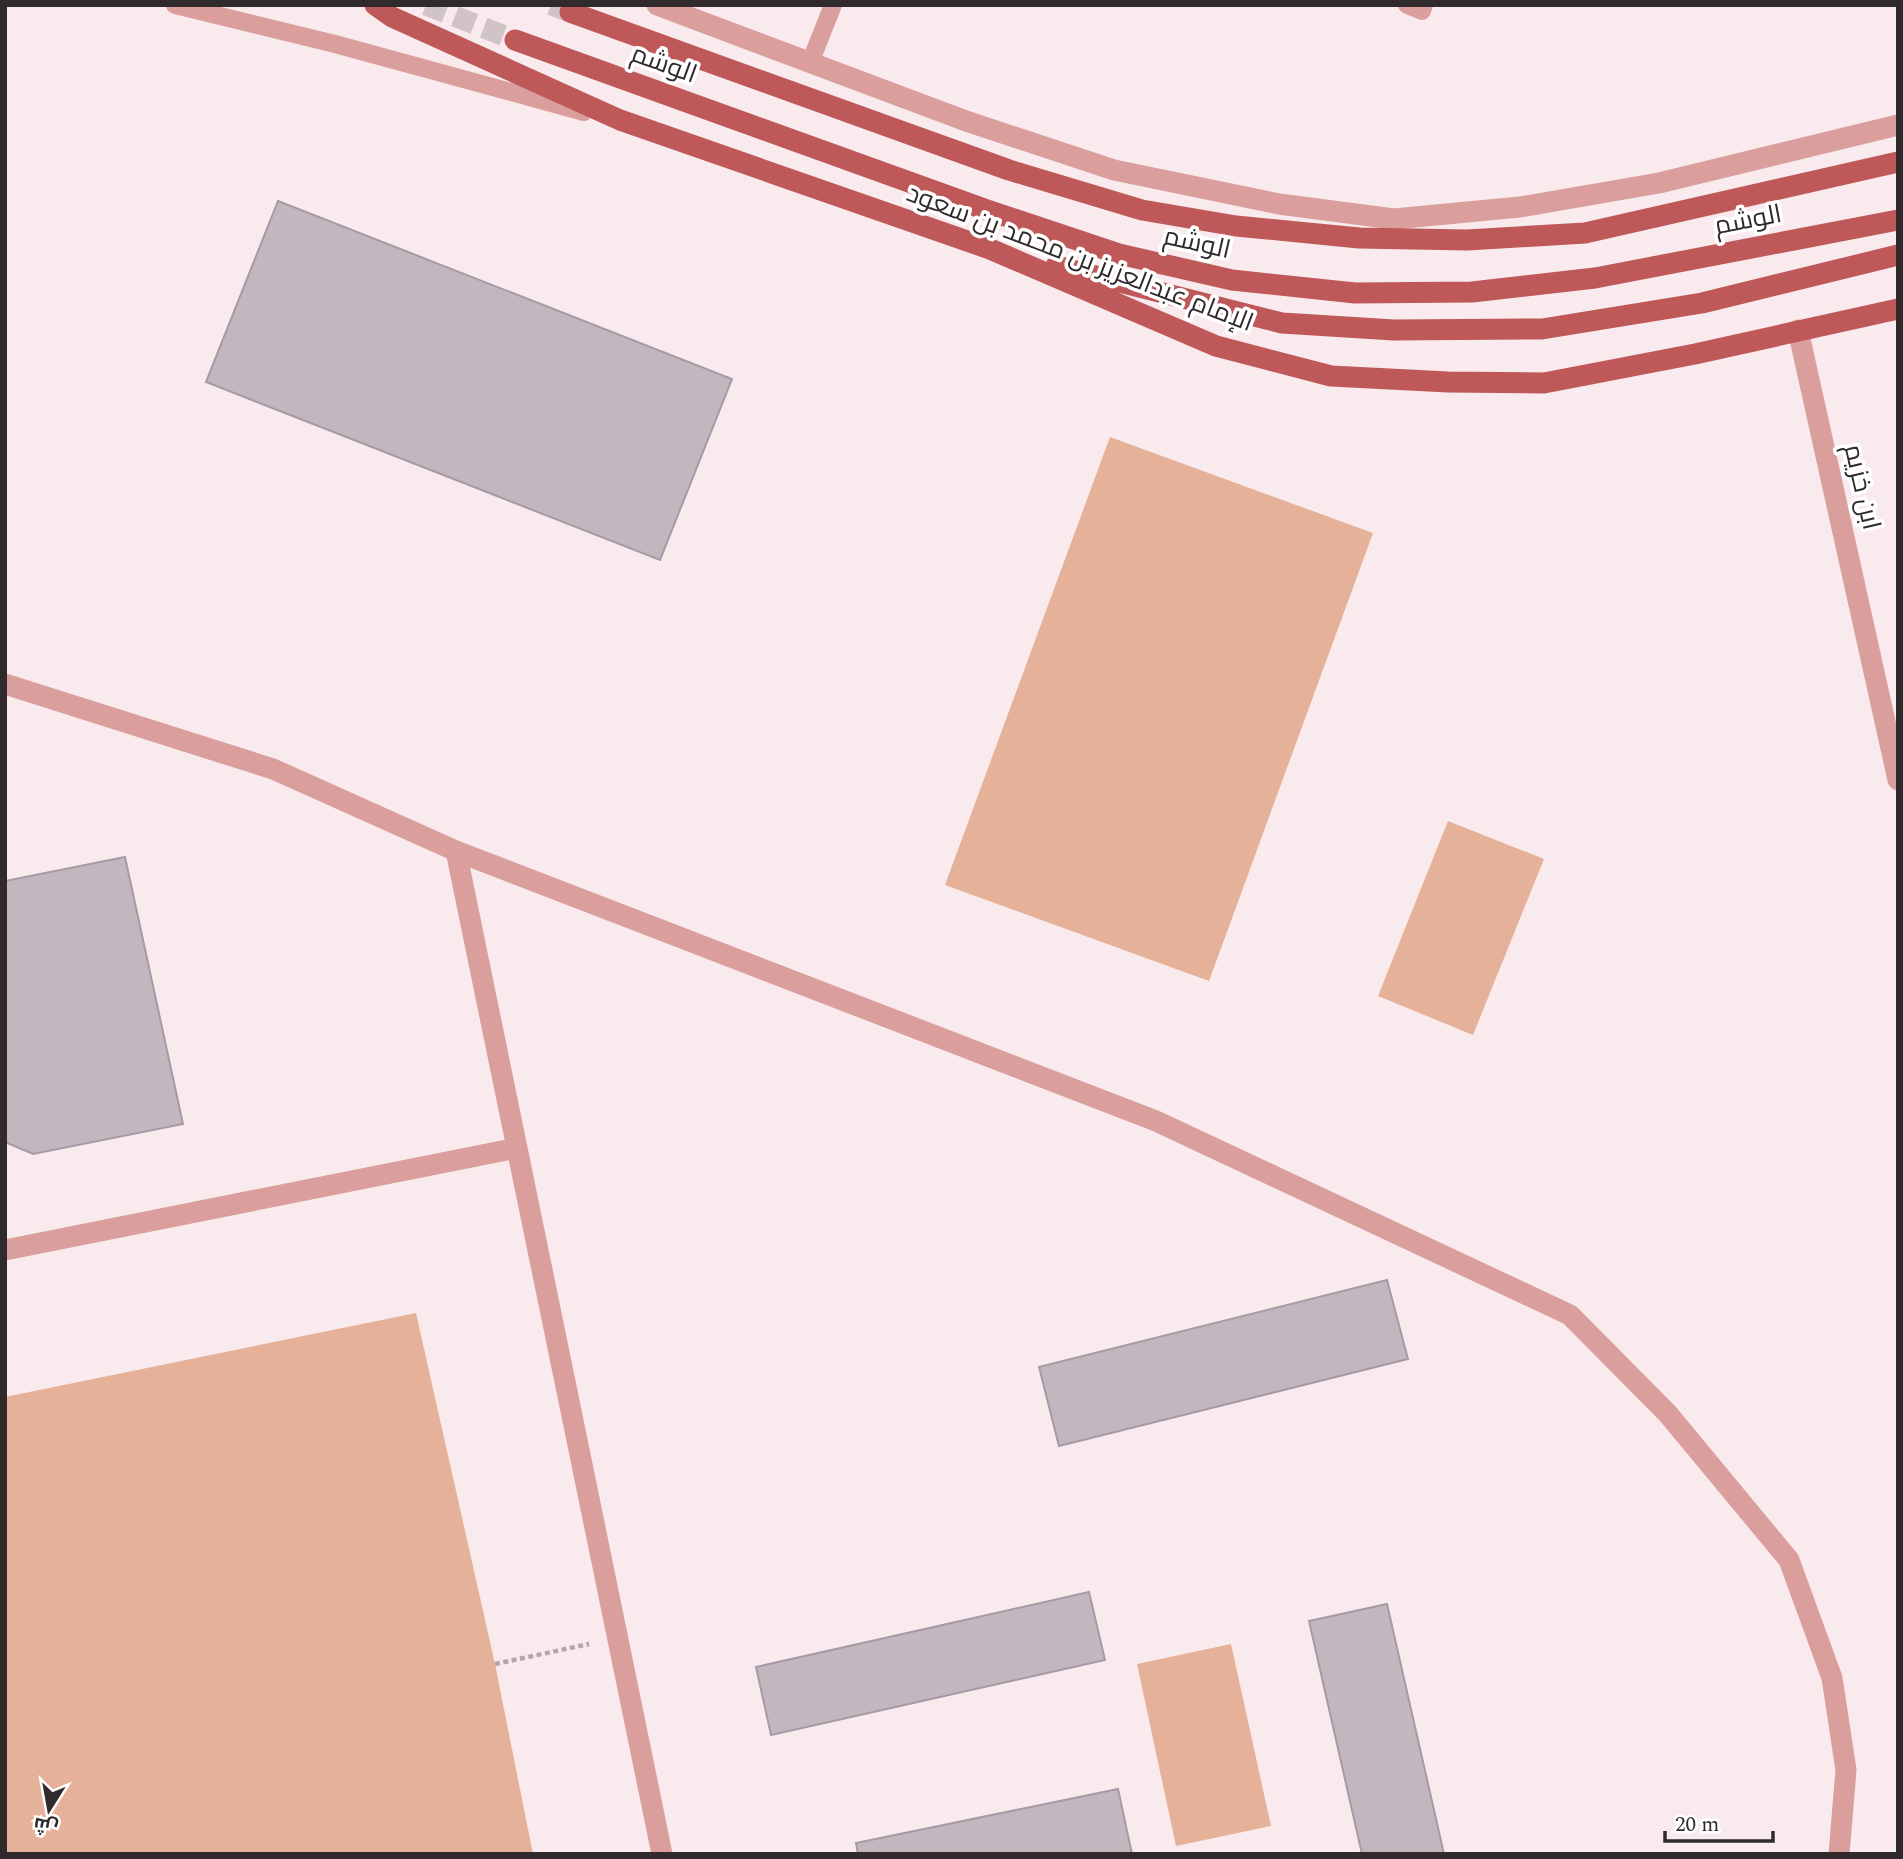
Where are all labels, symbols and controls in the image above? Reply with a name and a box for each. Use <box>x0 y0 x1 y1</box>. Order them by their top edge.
street label: الوشم <box>625 34 703 94</box>
street label: الإمام عبدالعزيز بن محمد بن سعود <box>901 173 1259 343</box>
street label: الوشم <box>1711 194 1785 246</box>
street label: الوشم <box>1159 216 1235 270</box>
street label: ابن خزيم <box>1833 440 1891 534</box>
north arrow <box>14 1775 84 1845</box>
scale bar <box>1665 1800 1773 1844</box>
text: ش <box>31 1809 61 1842</box>
text: 20 m <box>1675 1809 1719 1841</box>

